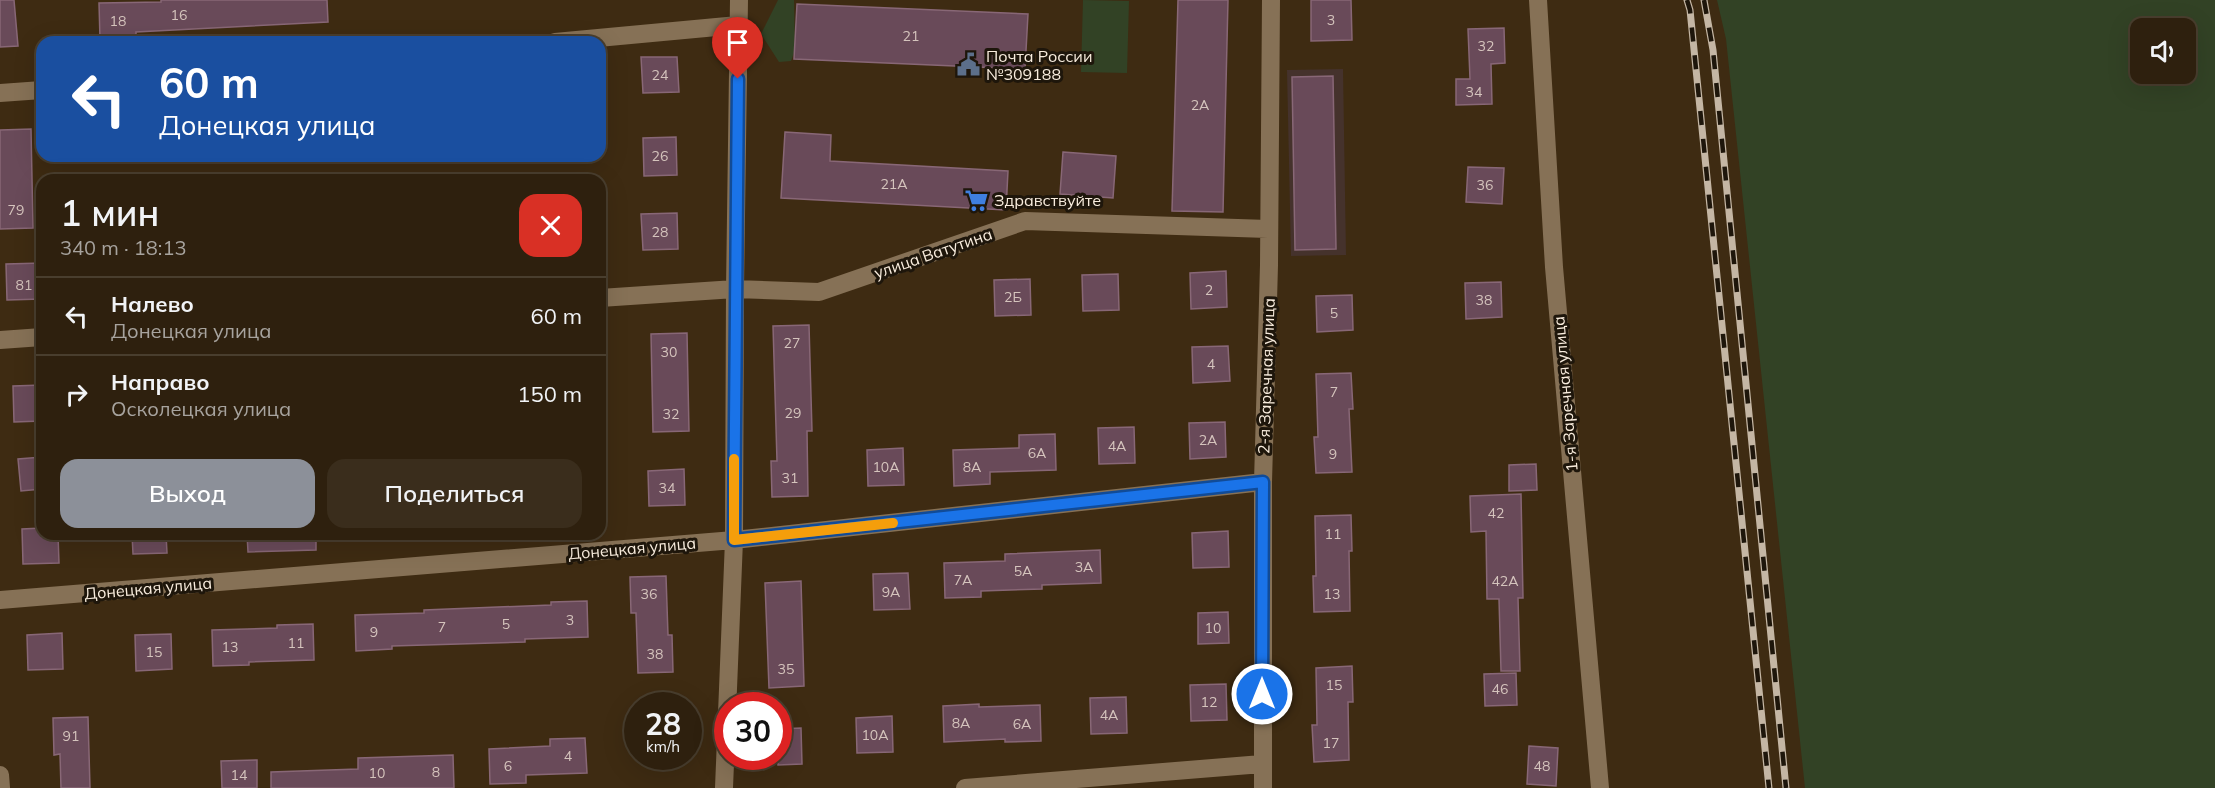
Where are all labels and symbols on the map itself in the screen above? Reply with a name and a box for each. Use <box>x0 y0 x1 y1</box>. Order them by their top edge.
house number: 16 <box>171 6 187 24</box>
house number: 3 <box>1327 11 1335 29</box>
house number: 18 <box>110 12 126 30</box>
pin <box>712 17 763 79</box>
house number: 21 <box>903 27 919 45</box>
house number: 32 <box>1478 37 1494 55</box>
place label: Почта России №309188 <box>986 46 1092 84</box>
public building icon: Почта России №309188 <box>955 52 981 78</box>
house number: 24 <box>652 66 669 84</box>
house number: 34 <box>1466 83 1483 101</box>
house number: 2А <box>1191 96 1210 114</box>
house number: 26 <box>652 147 668 165</box>
house number: 21А <box>880 175 908 193</box>
house number: 36 <box>1477 176 1493 194</box>
supermarket icon: Здравствуйте <box>963 187 989 213</box>
place label: Здравствуйте <box>994 190 1101 210</box>
house number: 79 <box>8 201 24 219</box>
house number: 28 <box>652 223 668 241</box>
street label: улица Ватутина <box>871 223 995 283</box>
house number: 81 <box>16 276 32 294</box>
house number: 2 <box>1205 281 1213 299</box>
house number: 2Б <box>1004 288 1022 306</box>
house number: 38 <box>1476 291 1492 309</box>
street label: 2-я Заречная улица <box>1253 298 1279 454</box>
house number: 5 <box>1330 304 1338 322</box>
street label: 1-я Заречная улица <box>1548 315 1582 473</box>
house number: 27 <box>784 334 800 352</box>
house number: 30 <box>661 343 677 361</box>
house number: 4 <box>1207 355 1216 373</box>
house number: 7 <box>1330 383 1338 401</box>
house number: 29 <box>785 404 801 422</box>
house number: 32 <box>663 405 679 423</box>
house number: 2А <box>1199 431 1218 449</box>
house number: 4А <box>1108 437 1127 455</box>
house number: 6А <box>1028 444 1047 462</box>
house number: 9 <box>1329 445 1337 463</box>
house number: 10А <box>872 458 900 476</box>
house number: 8А <box>963 458 982 476</box>
house number: 31 <box>782 469 798 487</box>
house number: 34 <box>659 479 676 497</box>
house number: 42 <box>1488 504 1504 522</box>
house number: 11 <box>1325 525 1341 543</box>
street label: Донецкая улица <box>567 532 697 564</box>
house number: 3А <box>1075 558 1094 576</box>
house number: 5А <box>1014 562 1033 580</box>
house number: 7А <box>954 571 973 589</box>
street label: Донецкая улица <box>83 572 213 604</box>
house number: 42А <box>1491 572 1519 590</box>
house number: 9А <box>882 583 901 601</box>
house number: 36 <box>641 585 657 603</box>
house number: 13 <box>1324 585 1340 603</box>
house number: 3 <box>566 611 574 629</box>
house number: 5 <box>502 615 510 633</box>
house number: 7 <box>438 618 446 636</box>
house number: 10 <box>1205 619 1221 637</box>
house number: 9 <box>370 623 378 641</box>
house number: 11 <box>288 634 304 652</box>
house number: 13 <box>222 638 238 656</box>
house number: 15 <box>146 643 162 661</box>
house number: 38 <box>647 645 663 663</box>
house number: 35 <box>778 660 794 678</box>
position arrow <box>1230 662 1294 726</box>
house number: 15 <box>1326 676 1342 694</box>
house number: 46 <box>1492 680 1508 698</box>
speed limit sign: 30 <box>714 692 792 770</box>
house number: 12 <box>1201 693 1217 711</box>
house number: 4А <box>1100 706 1119 724</box>
house number: 8А <box>952 714 971 732</box>
house number: 6А <box>1013 715 1032 733</box>
house number: 10А <box>861 726 889 744</box>
house number: 91 <box>63 727 79 745</box>
house number: 17 <box>1323 734 1339 752</box>
house number: 4 <box>564 747 573 765</box>
house number: 6 <box>504 757 512 775</box>
house number: 48 <box>1534 757 1550 775</box>
house number: 8 <box>432 763 440 781</box>
house number: 10 <box>369 764 385 782</box>
house number: 14 <box>231 766 248 784</box>

